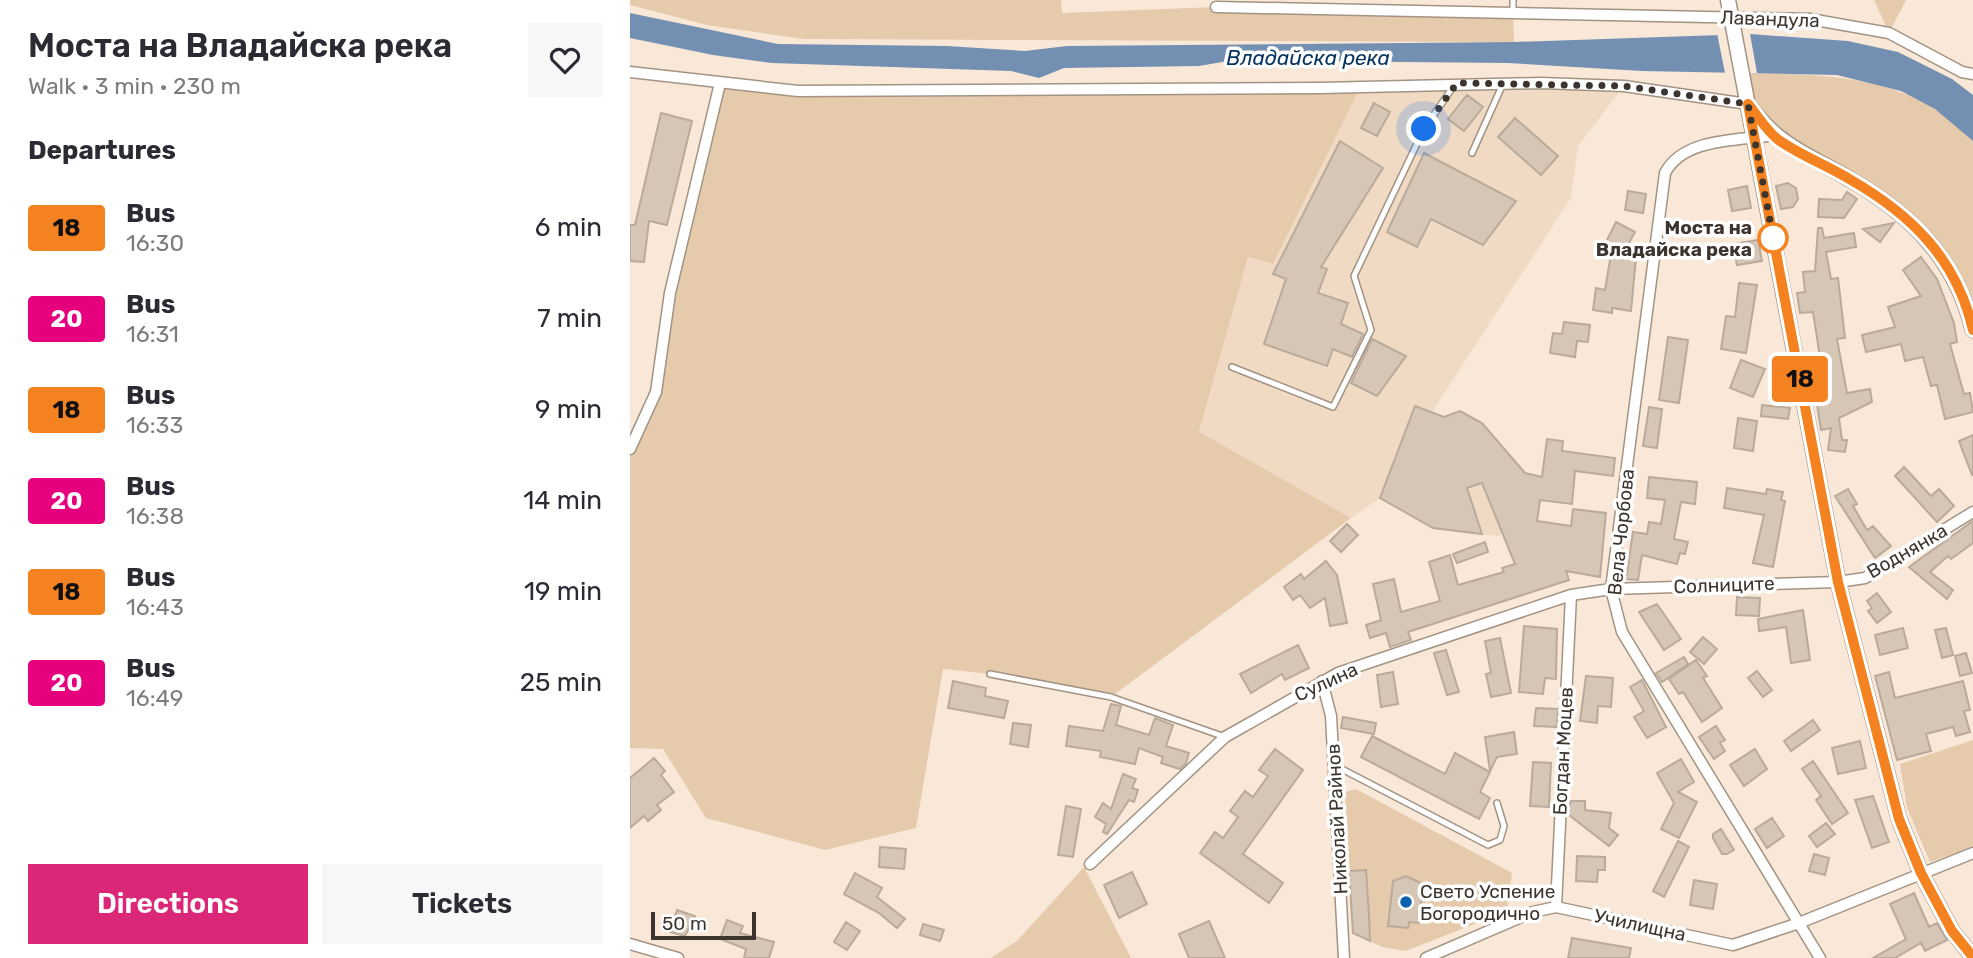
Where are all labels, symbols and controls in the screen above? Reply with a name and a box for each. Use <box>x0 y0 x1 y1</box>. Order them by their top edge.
street label: Лавандула <box>1720 6 1820 32</box>
button: heart <box>528 23 602 97</box>
text: Моста на Владайска река <box>28 26 452 65</box>
water label: Владайска река <box>1226 45 1390 70</box>
text: Walk · 3 min · 230 m <box>28 72 241 100</box>
your location <box>1406 111 1441 146</box>
text: Departures <box>28 135 176 166</box>
text: Bus <box>126 198 175 229</box>
text: 6 min <box>535 212 602 243</box>
text: 18 <box>52 214 81 242</box>
place label: Моста на Владайска река <box>1596 216 1752 261</box>
marker: Моста на Владайска река <box>1758 223 1788 253</box>
text: 16:30 <box>126 229 184 257</box>
text: Bus <box>126 289 175 320</box>
text: 7 min <box>537 303 602 334</box>
text: 20 <box>51 305 82 333</box>
text: 16:31 <box>126 320 179 348</box>
line badge: 18 <box>1768 356 1832 402</box>
text: 18 <box>1786 365 1814 393</box>
text: Bus <box>126 380 175 411</box>
text: 9 min <box>535 394 602 425</box>
text: 18 <box>52 396 81 424</box>
text: 16:33 <box>126 411 183 439</box>
street label: Вела Чорбова <box>1603 468 1639 596</box>
text: Bus <box>126 471 175 502</box>
text: 14 min <box>523 485 602 516</box>
text: 20 <box>51 487 82 515</box>
text: 16:38 <box>126 502 184 530</box>
street label: Воднянка <box>1863 519 1951 583</box>
text: Bus <box>126 562 175 593</box>
street label: Солниците <box>1673 572 1775 598</box>
text: 19 min <box>524 576 602 607</box>
text: 18 <box>52 578 81 606</box>
text: 16:43 <box>126 593 184 621</box>
text: Bus <box>126 653 175 684</box>
street label: Сулина <box>1291 657 1361 707</box>
text: 25 min <box>520 667 602 698</box>
text: 20 <box>51 669 82 697</box>
text: 16:49 <box>126 684 183 712</box>
street label: Богдан Моцев <box>1548 686 1578 816</box>
street label: Николай Райнов <box>1322 743 1352 895</box>
button: Directions <box>28 864 308 944</box>
button: Tickets <box>322 864 602 944</box>
place label: Свето Успение Богородично <box>1420 880 1555 925</box>
marker: Свето Успение Богородично <box>1398 894 1414 910</box>
street label: Училищна <box>1592 904 1688 946</box>
scale bar <box>651 909 756 941</box>
text: 50 m <box>662 912 707 935</box>

